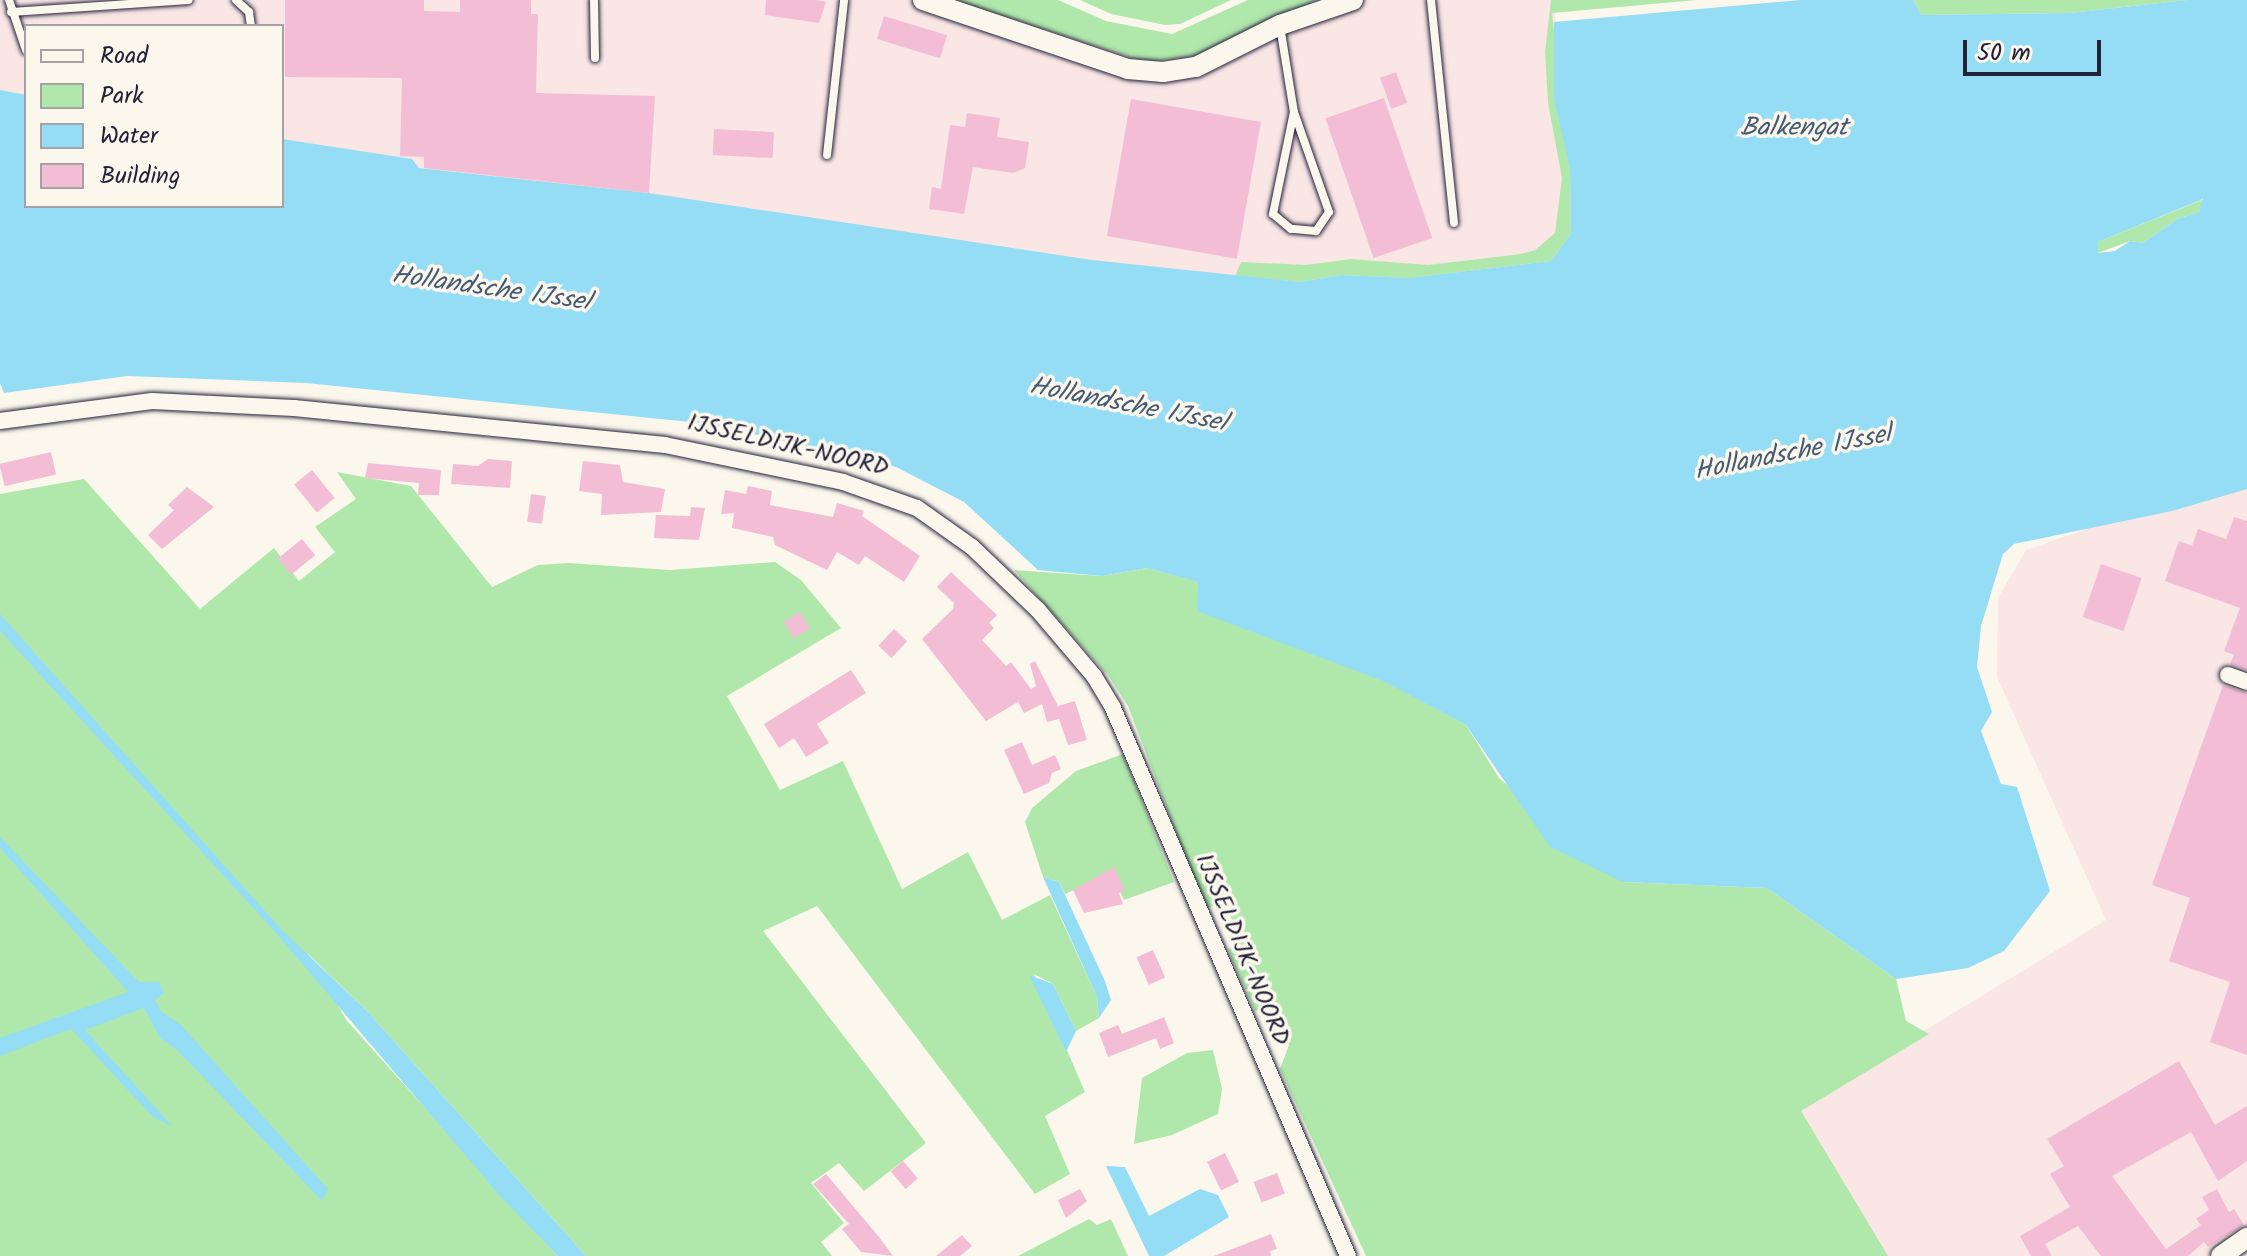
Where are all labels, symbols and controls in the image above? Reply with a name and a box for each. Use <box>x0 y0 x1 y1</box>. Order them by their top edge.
legend <box>24 24 284 208</box>
scale bar <box>1967 24 2105 74</box>
text: 50 m <box>1977 34 2031 73</box>
text: Road <box>100 37 148 76</box>
text: Park <box>100 77 144 116</box>
water label: Balkengat <box>1740 113 1848 145</box>
text: Water <box>100 117 158 156</box>
text: Building <box>100 157 180 196</box>
water label: Hollandsche IJssel <box>390 261 592 319</box>
water label: Hollandsche IJssel <box>1027 372 1229 440</box>
street label: IJSSELDIJK-NOORD <box>684 409 892 483</box>
water label: Hollandsche IJssel <box>1692 420 1894 488</box>
street label: IJSSELDIJK-NOORD <box>1189 850 1295 1050</box>

